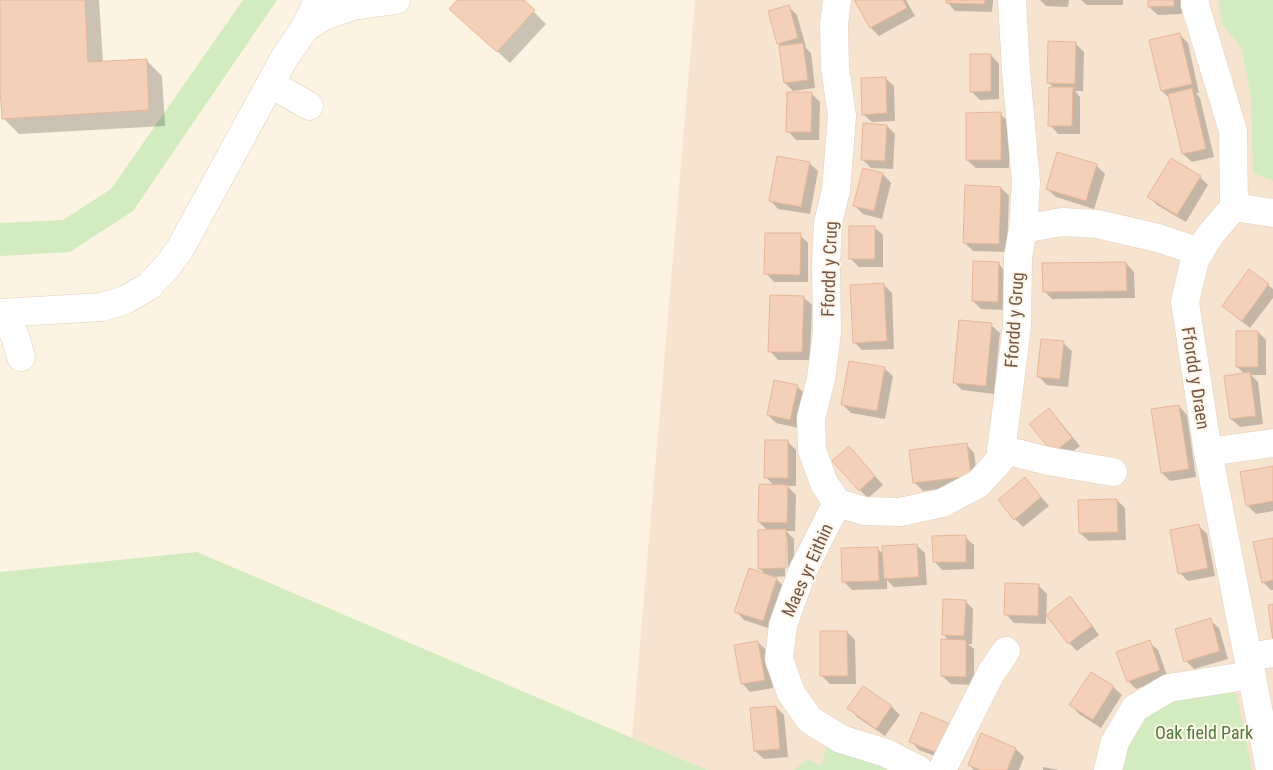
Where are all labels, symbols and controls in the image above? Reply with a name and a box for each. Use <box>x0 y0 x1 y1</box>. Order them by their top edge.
street label: Ffordd y Crug <box>817 221 841 317</box>
street label: Ffordd y Grug <box>1000 271 1028 369</box>
street label: Ffordd y Draen <box>1178 325 1214 431</box>
street label: Maes yr Eithin <box>777 520 837 620</box>
park label: Oak field Park <box>1155 722 1253 743</box>

